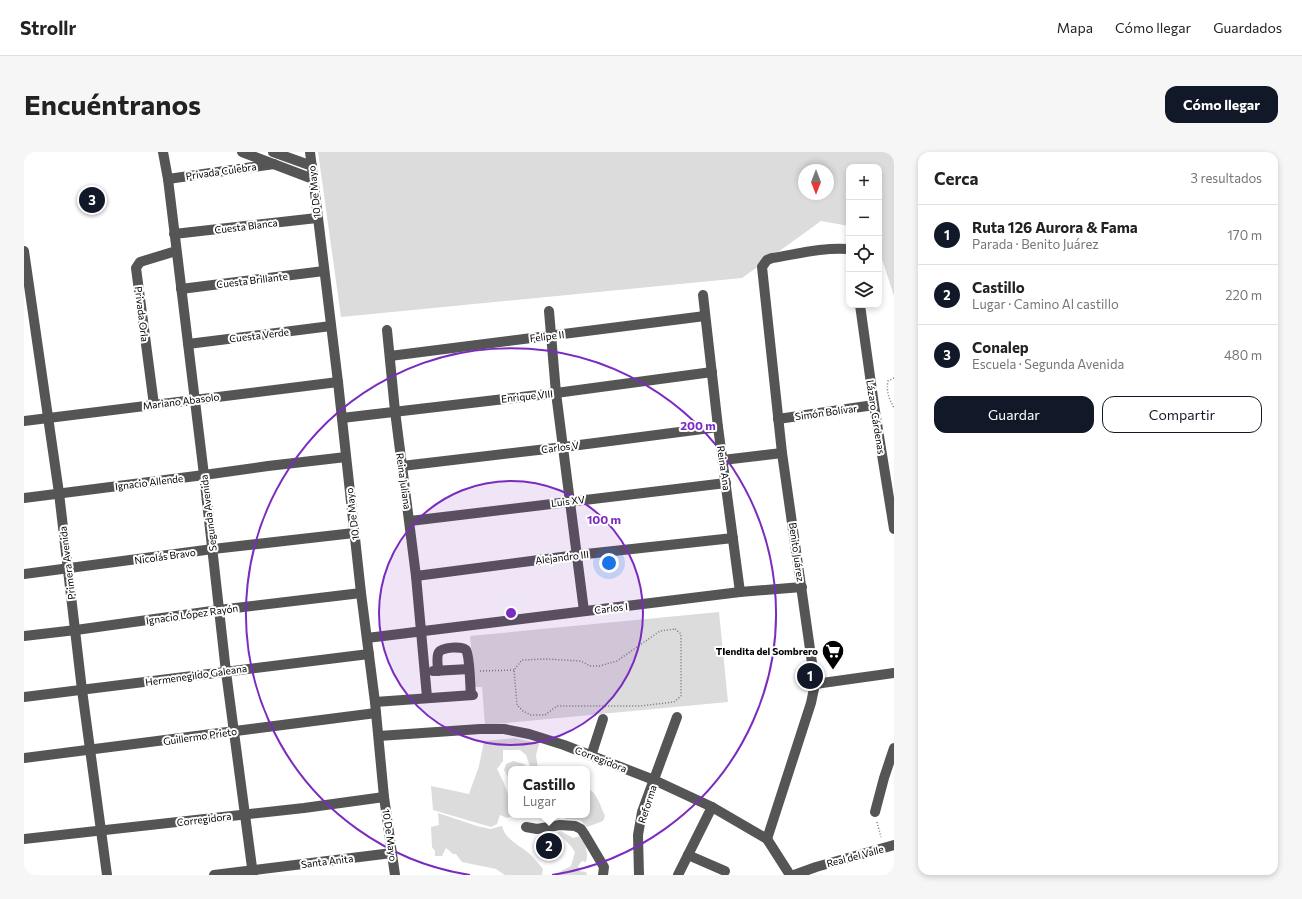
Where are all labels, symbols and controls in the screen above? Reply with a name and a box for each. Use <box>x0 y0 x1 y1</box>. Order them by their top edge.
text: Strollr <box>20 16 76 39</box>
text: Mapa <box>1057 19 1093 36</box>
text: Cómo llegar <box>1115 19 1191 36</box>
text: Guardados <box>1213 19 1282 36</box>
button: Cómo llegar <box>1165 86 1278 123</box>
text: Encuéntranos <box>24 87 201 121</box>
street label: Privada Culebra <box>185 160 257 182</box>
north arrow <box>798 164 834 200</box>
map controls <box>846 164 882 308</box>
button: + <box>846 164 882 200</box>
street label: 10 De Mayo <box>305 165 323 219</box>
text: Cerca <box>934 168 979 189</box>
text: 3 resultados <box>1191 170 1262 186</box>
pin: 3 <box>79 185 105 215</box>
button: − <box>846 200 882 236</box>
street label: Cuesta Blanca <box>214 216 278 236</box>
text: Ruta 126 Aurora & Fama <box>972 218 1138 236</box>
text: 1 <box>944 227 950 243</box>
text: 170 m <box>1227 227 1262 243</box>
button: locate <box>846 236 882 272</box>
text: Parada · Benito Juárez <box>972 236 1099 252</box>
street label: Cuesta Brillante <box>216 270 288 290</box>
button: layers <box>846 272 882 308</box>
text: Castillo <box>972 278 1025 296</box>
street label: Privada Orla <box>133 285 151 343</box>
text: 2 <box>943 287 951 303</box>
text: 220 m <box>1225 287 1262 303</box>
text: Lugar · Camino Al castillo <box>972 296 1119 312</box>
street label: Cuesta Verde <box>229 325 289 345</box>
street label: Felipe II <box>529 328 565 344</box>
text: Conalep <box>972 338 1029 356</box>
text: 3 <box>943 347 951 363</box>
text: 480 m <box>1224 347 1262 363</box>
text: Escuela · Segunda Avenida <box>972 356 1124 372</box>
street label: Lázaro Cárdenas <box>864 379 888 456</box>
street label: Enrique VIII <box>500 387 554 405</box>
street label: Mariano Abasolo <box>142 390 220 412</box>
button: Guardar <box>934 396 1094 433</box>
button: Compartir <box>1102 396 1262 433</box>
street label: Simón Bolívar <box>794 402 858 422</box>
text: 200 m <box>680 418 716 432</box>
street label: Carlos V <box>540 439 580 455</box>
street label: Reina Ana <box>715 445 733 491</box>
street label: Reina Juliana <box>394 452 414 510</box>
street label: Ignacio Allende <box>114 472 184 492</box>
street label: Segunda Avenida <box>197 474 219 552</box>
street label: 10 De Mayo <box>343 487 361 541</box>
street label: Luis XV <box>550 493 586 509</box>
text: 100 m <box>587 512 621 526</box>
street label: Benito Juárez <box>787 522 807 582</box>
street label: Primera Avenida <box>57 526 77 600</box>
street label: Nicolás Bravo <box>134 546 196 566</box>
street label: Alejandro III <box>534 548 590 566</box>
your location <box>599 553 619 573</box>
street label: Carlos I <box>594 600 628 616</box>
street label: Ignacio López Rayón <box>145 602 239 626</box>
centre of rings <box>504 606 518 620</box>
supermarket icon: TIendita del Sombrero <box>820 638 846 671</box>
place label: TIendita del Sombrero <box>716 645 818 657</box>
pin: 1 <box>797 661 823 691</box>
street label: Hermenegildo Galeana <box>144 662 248 688</box>
street label: Guillermo Prieto <box>162 725 238 747</box>
street label: Corregidora <box>573 744 629 774</box>
popup <box>508 766 590 818</box>
text: Castillo <box>523 775 575 793</box>
street label: Reforma <box>635 783 659 825</box>
text: Lugar <box>523 793 556 809</box>
street label: 10 De Mayo <box>380 808 400 862</box>
street label: Corregidora <box>176 810 232 828</box>
pin: 2 <box>536 831 562 861</box>
street label: Real del Valle <box>825 843 885 869</box>
street label: Santa Anita <box>300 852 354 870</box>

